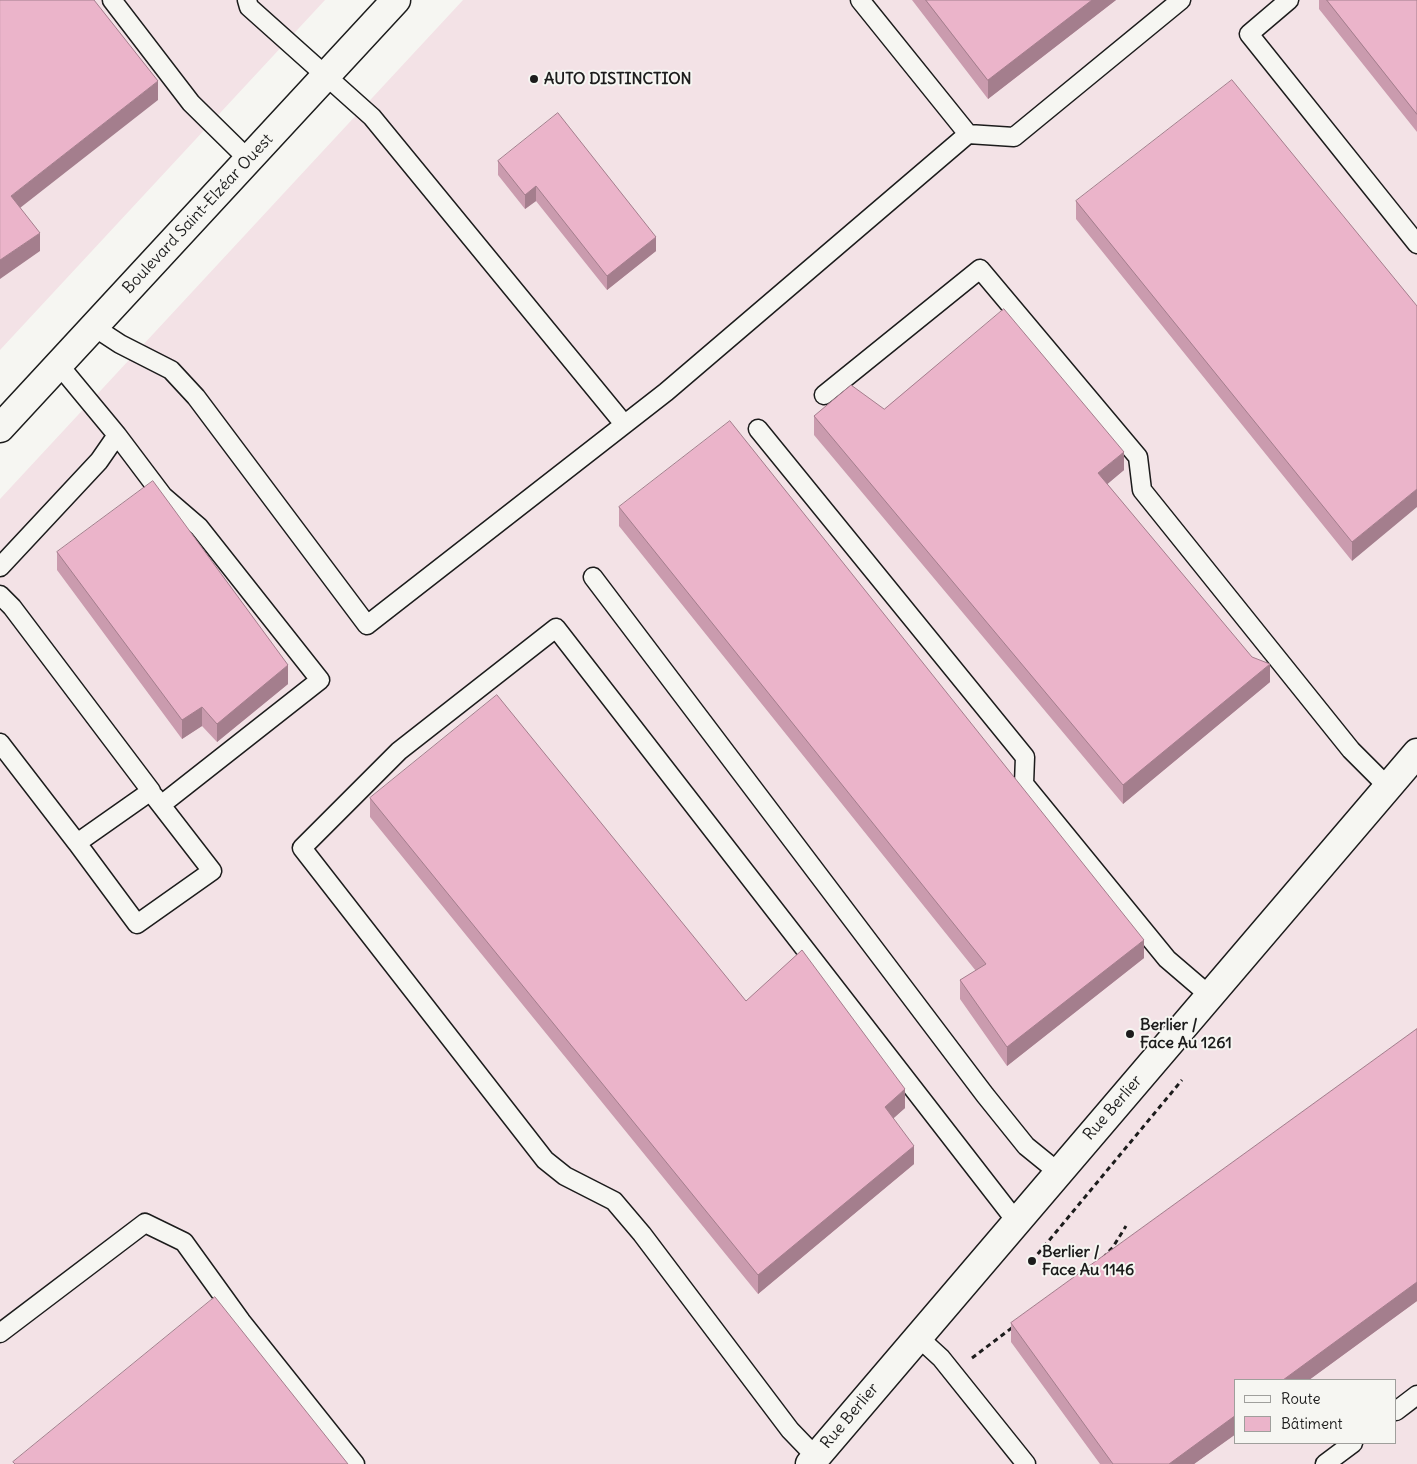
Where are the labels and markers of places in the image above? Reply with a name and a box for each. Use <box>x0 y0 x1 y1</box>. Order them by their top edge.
place label: AUTO DISTINCTION <box>544 69 692 89</box>
marker: AUTO DISTINCTION <box>528 73 540 85</box>
place label: Berlier / Face Au 1261 <box>1140 1015 1232 1053</box>
marker: Berlier / Face Au 1261 <box>1124 1028 1136 1040</box>
place label: Berlier / Face Au 1146 <box>1042 1242 1134 1280</box>
marker: Berlier / Face Au 1146 <box>1026 1255 1038 1267</box>

